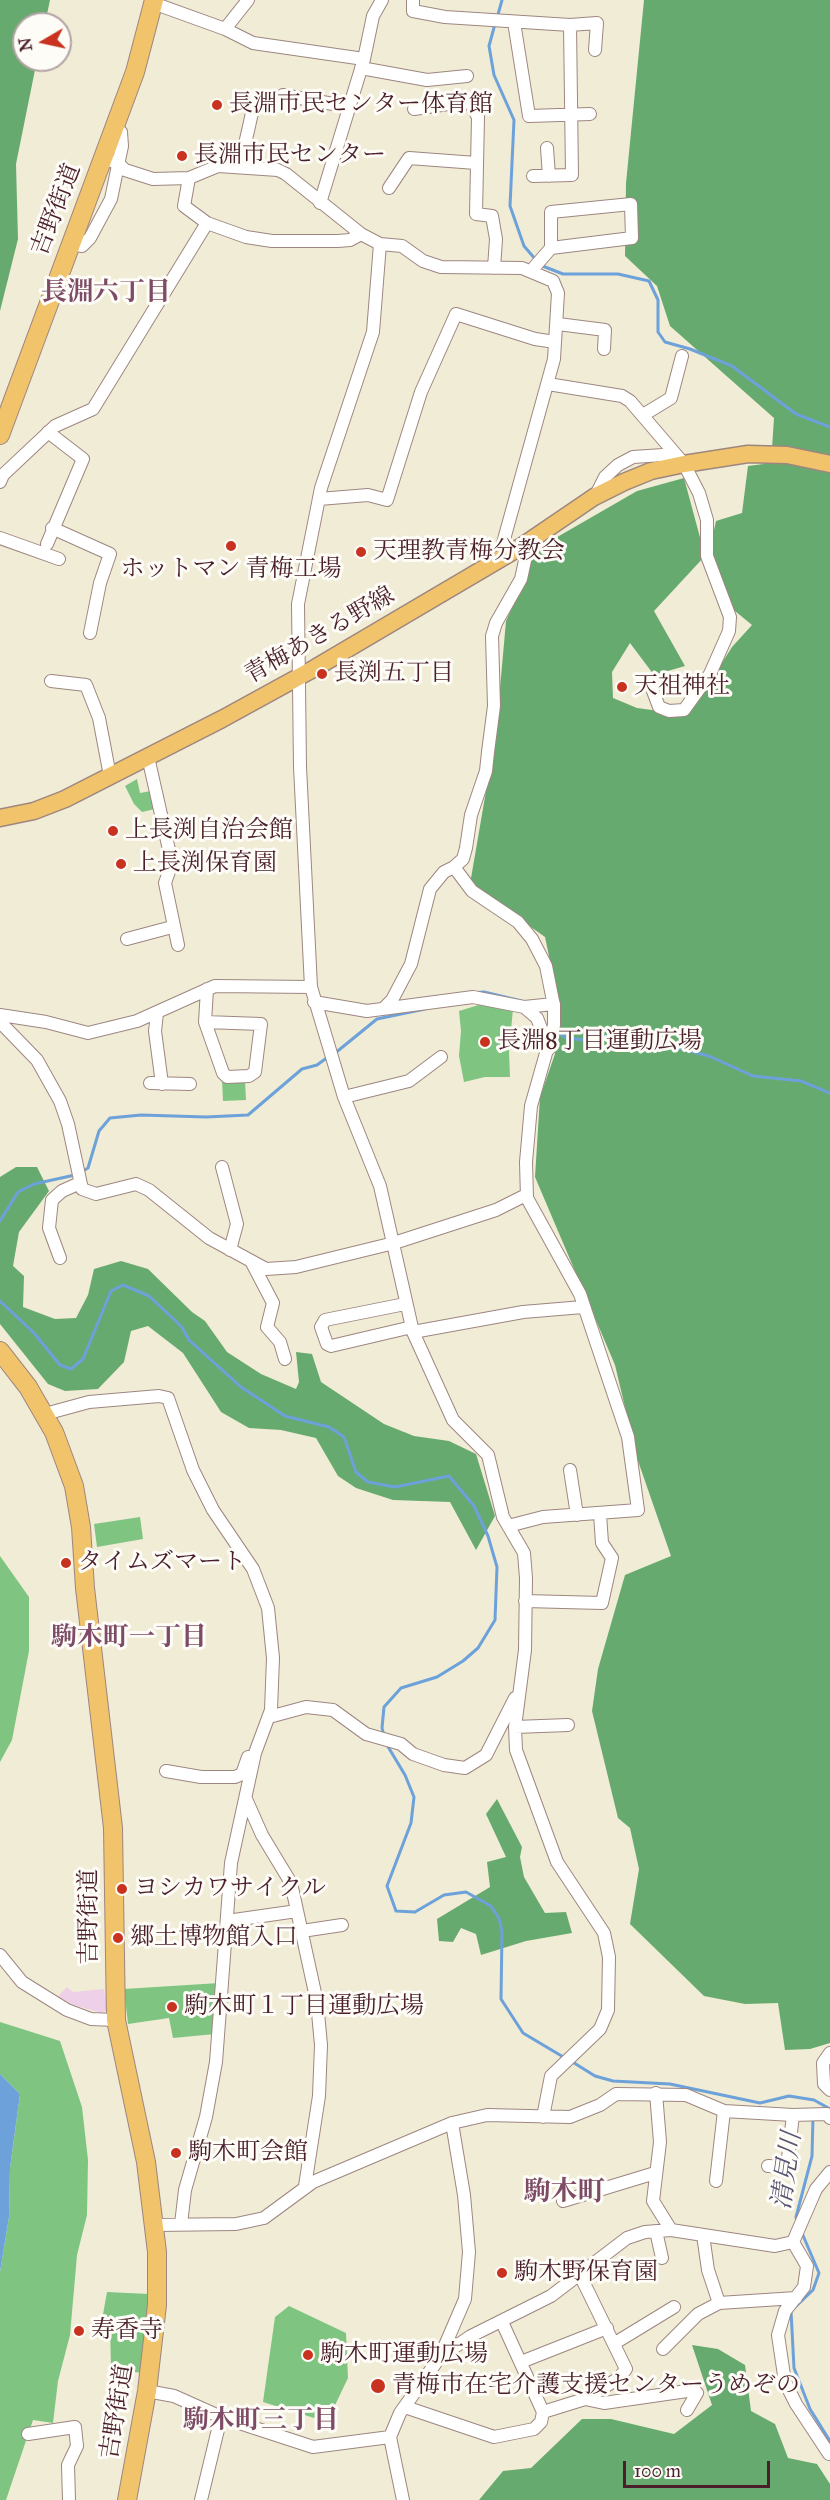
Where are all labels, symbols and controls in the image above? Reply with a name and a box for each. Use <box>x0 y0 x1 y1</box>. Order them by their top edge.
north arrow <box>12 12 72 72</box>
text: N <box>15 36 36 53</box>
place label: 長淵市民センター体育館 <box>229 91 493 119</box>
marker: 長淵市民センター体育館 <box>210 98 224 112</box>
place label: 長淵市民センター <box>194 142 386 170</box>
marker: 長淵市民センター <box>175 149 189 163</box>
street label: 吉野街道 <box>26 160 88 260</box>
district label: 長淵六丁目 <box>41 278 171 310</box>
place label: 天理教青梅分教会 <box>373 538 565 566</box>
marker: ホットマン 青梅工場 <box>224 539 238 553</box>
marker: 天理教青梅分教会 <box>354 545 368 559</box>
place label: ホットマン 青梅工場 <box>120 556 342 584</box>
street label: 青梅あきる野線 <box>240 582 400 690</box>
place label: 長渕五丁目 <box>334 660 454 688</box>
marker: 長渕五丁目 <box>315 667 329 681</box>
place label: 天祖神社 <box>634 673 730 701</box>
marker: 天祖神社 <box>615 680 629 694</box>
place label: 上長渕自治会館 <box>125 817 293 845</box>
marker: 上長渕自治会館 <box>106 824 120 838</box>
place label: 上長渕保育園 <box>133 850 277 878</box>
marker: 上長渕保育園 <box>114 857 128 871</box>
place label: 長淵8丁目運動広場 <box>497 1028 702 1056</box>
marker: 長淵8丁目運動広場 <box>478 1035 492 1049</box>
place label: タイムズマート <box>78 1549 246 1577</box>
marker: タイムズマート <box>59 1556 73 1570</box>
district label: 駒木町一丁目 <box>51 1623 207 1655</box>
street label: 吉野街道 <box>76 1869 104 1965</box>
place label: ヨシカワサイクル <box>134 1875 326 1903</box>
marker: ヨシカワサイクル <box>115 1882 129 1896</box>
place label: 郷土博物館入口 <box>130 1924 298 1952</box>
marker: 郷土博物館入口 <box>111 1931 125 1945</box>
place label: 駒木町１丁目運動広場 <box>184 1993 424 2021</box>
marker: 駒木町１丁目運動広場 <box>165 2000 179 2014</box>
water label: 清見川 <box>767 2130 809 2212</box>
place label: 駒木町会館 <box>188 2139 308 2167</box>
marker: 駒木町会館 <box>169 2146 183 2160</box>
district label: 駒木町 <box>524 2177 604 2209</box>
place label: 駒木野保育園 <box>514 2259 658 2287</box>
marker: 駒木野保育園 <box>495 2266 509 2280</box>
place label: 寿香寺 <box>91 2317 163 2345</box>
marker: 寿香寺 <box>72 2324 86 2338</box>
place label: 駒木町運動広場 <box>320 2341 488 2369</box>
marker: 駒木町運動広場 <box>301 2348 315 2362</box>
street label: 吉野街道 <box>96 2362 140 2462</box>
place label: 青梅市在宅介護支援センターうめぞの <box>392 2372 800 2400</box>
marker: 青梅市在宅介護支援センターうめぞの <box>369 2377 387 2395</box>
district label: 駒木町三丁目 <box>183 2406 339 2438</box>
scale bar <box>626 2449 773 2487</box>
text: 100 m <box>634 2460 681 2482</box>

